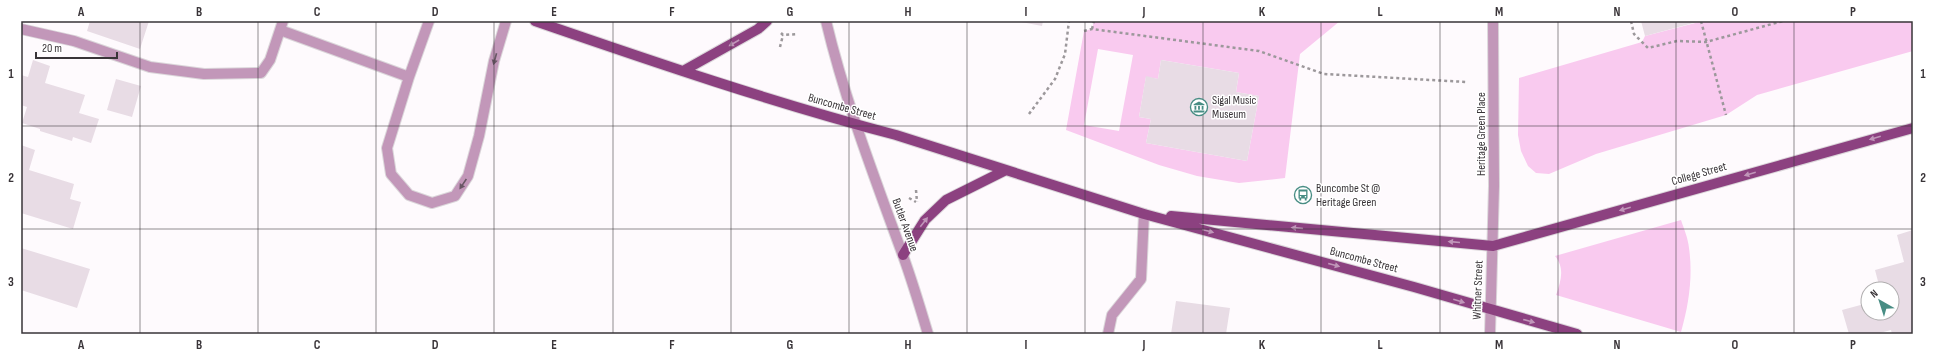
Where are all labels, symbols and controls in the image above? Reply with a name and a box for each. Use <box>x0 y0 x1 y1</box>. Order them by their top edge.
text: A <box>77 4 85 20</box>
text: B <box>196 4 202 20</box>
text: C <box>314 4 321 20</box>
text: D <box>432 4 439 20</box>
text: E <box>551 4 557 20</box>
text: F <box>669 4 675 20</box>
text: G <box>787 4 794 20</box>
text: H <box>905 4 912 20</box>
text: I <box>1025 4 1028 20</box>
text: J <box>1142 4 1146 20</box>
text: K <box>1259 4 1266 20</box>
text: L <box>1377 4 1383 20</box>
text: M <box>1495 4 1503 20</box>
text: N <box>1614 4 1621 20</box>
text: O <box>1732 4 1739 20</box>
text: P <box>1850 4 1856 20</box>
scale bar <box>36 34 117 60</box>
one-way arrow <box>728 39 740 46</box>
text: 20 m <box>42 41 62 56</box>
one-way arrow <box>492 53 498 65</box>
text: 1 <box>8 66 14 82</box>
text: 1 <box>1920 66 1926 82</box>
street label: Buncombe Street <box>806 90 878 124</box>
street label: Heritage Green Place <box>1474 92 1489 176</box>
place label: Sigal Music Museum <box>1212 93 1256 122</box>
museum icon: Sigal Music Museum <box>1189 97 1209 117</box>
one-way arrow <box>1869 135 1881 141</box>
street label: College Street <box>1670 159 1729 189</box>
text: 2 <box>8 170 14 186</box>
text: 2 <box>1920 170 1926 186</box>
one-way arrow <box>1744 171 1757 177</box>
one-way arrow <box>459 179 467 189</box>
place label: Buncombe St @ Heritage Green <box>1316 181 1380 210</box>
bus stop icon: Buncombe St @ Heritage Green <box>1293 185 1313 205</box>
street label: Butler Avenue <box>888 196 922 254</box>
one-way arrow <box>1619 206 1631 212</box>
one-way arrow <box>920 217 929 228</box>
one-way arrow <box>1291 224 1303 231</box>
one-way arrow <box>1202 228 1214 234</box>
one-way arrow <box>1448 239 1460 246</box>
street label: Buncombe Street <box>1328 244 1400 276</box>
street label: Whitner Street <box>1469 260 1487 320</box>
one-way arrow <box>1328 262 1340 268</box>
text: 3 <box>8 274 14 290</box>
text: 3 <box>1920 274 1926 290</box>
north arrow <box>1860 281 1900 321</box>
text: N <box>1868 287 1880 301</box>
one-way arrow <box>1453 298 1465 304</box>
one-way arrow <box>1523 318 1535 324</box>
text: A <box>77 337 85 353</box>
text: B <box>196 337 202 353</box>
text: C <box>314 337 321 353</box>
text: D <box>432 337 439 353</box>
text: E <box>551 337 557 353</box>
text: F <box>669 337 675 353</box>
text: G <box>787 337 794 353</box>
text: H <box>905 337 912 353</box>
text: I <box>1025 337 1028 353</box>
text: J <box>1142 337 1146 353</box>
text: K <box>1259 337 1266 353</box>
text: L <box>1377 337 1383 353</box>
text: M <box>1495 337 1503 353</box>
text: N <box>1614 337 1621 353</box>
text: O <box>1732 337 1739 353</box>
text: P <box>1850 337 1856 353</box>

